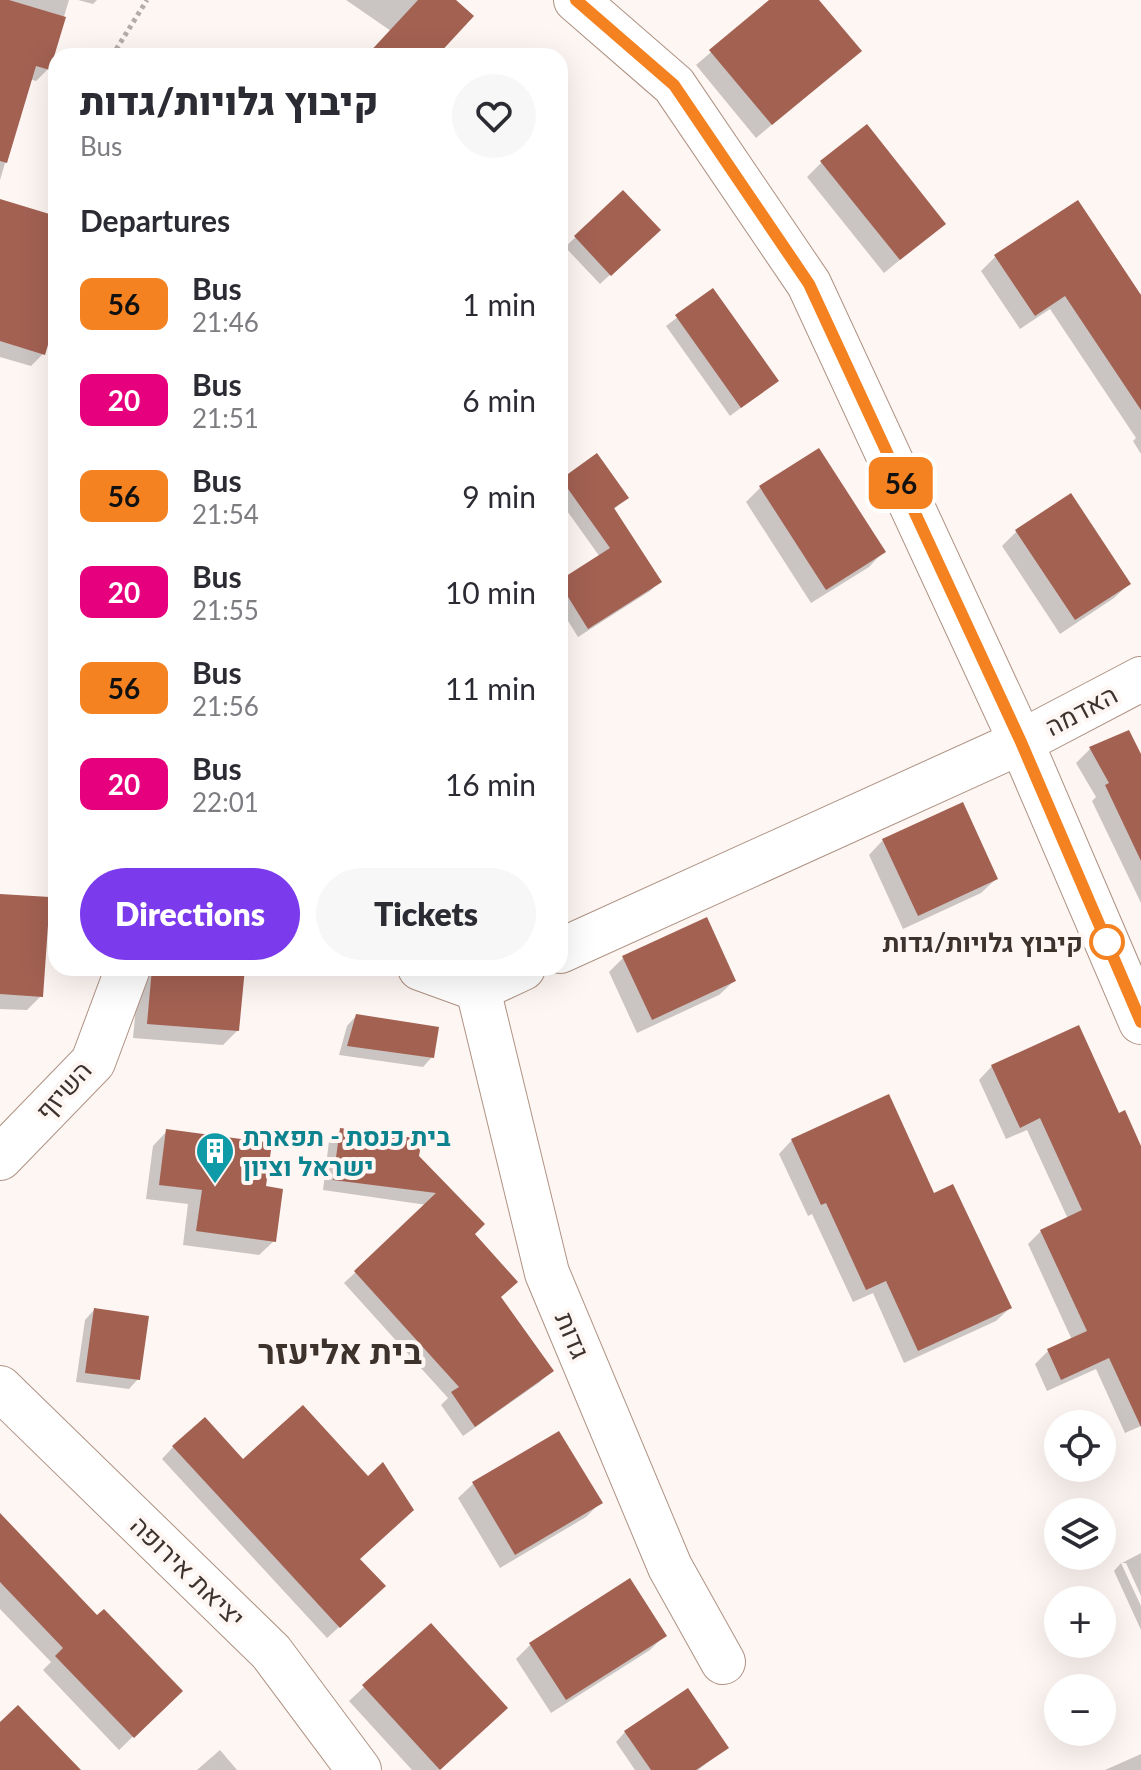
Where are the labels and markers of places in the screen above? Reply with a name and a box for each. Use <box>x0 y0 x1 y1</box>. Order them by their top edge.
marker: קיבוץ גלויות/גדות <box>1090 925 1124 959</box>
place label: קיבוץ גלויות/גדות <box>883 926 1083 958</box>
place label: בית כנסת - תפארת ישראל וציון <box>243 1120 451 1182</box>
building icon: בית כנסת - תפארת ישראל וציון <box>194 1130 236 1185</box>

